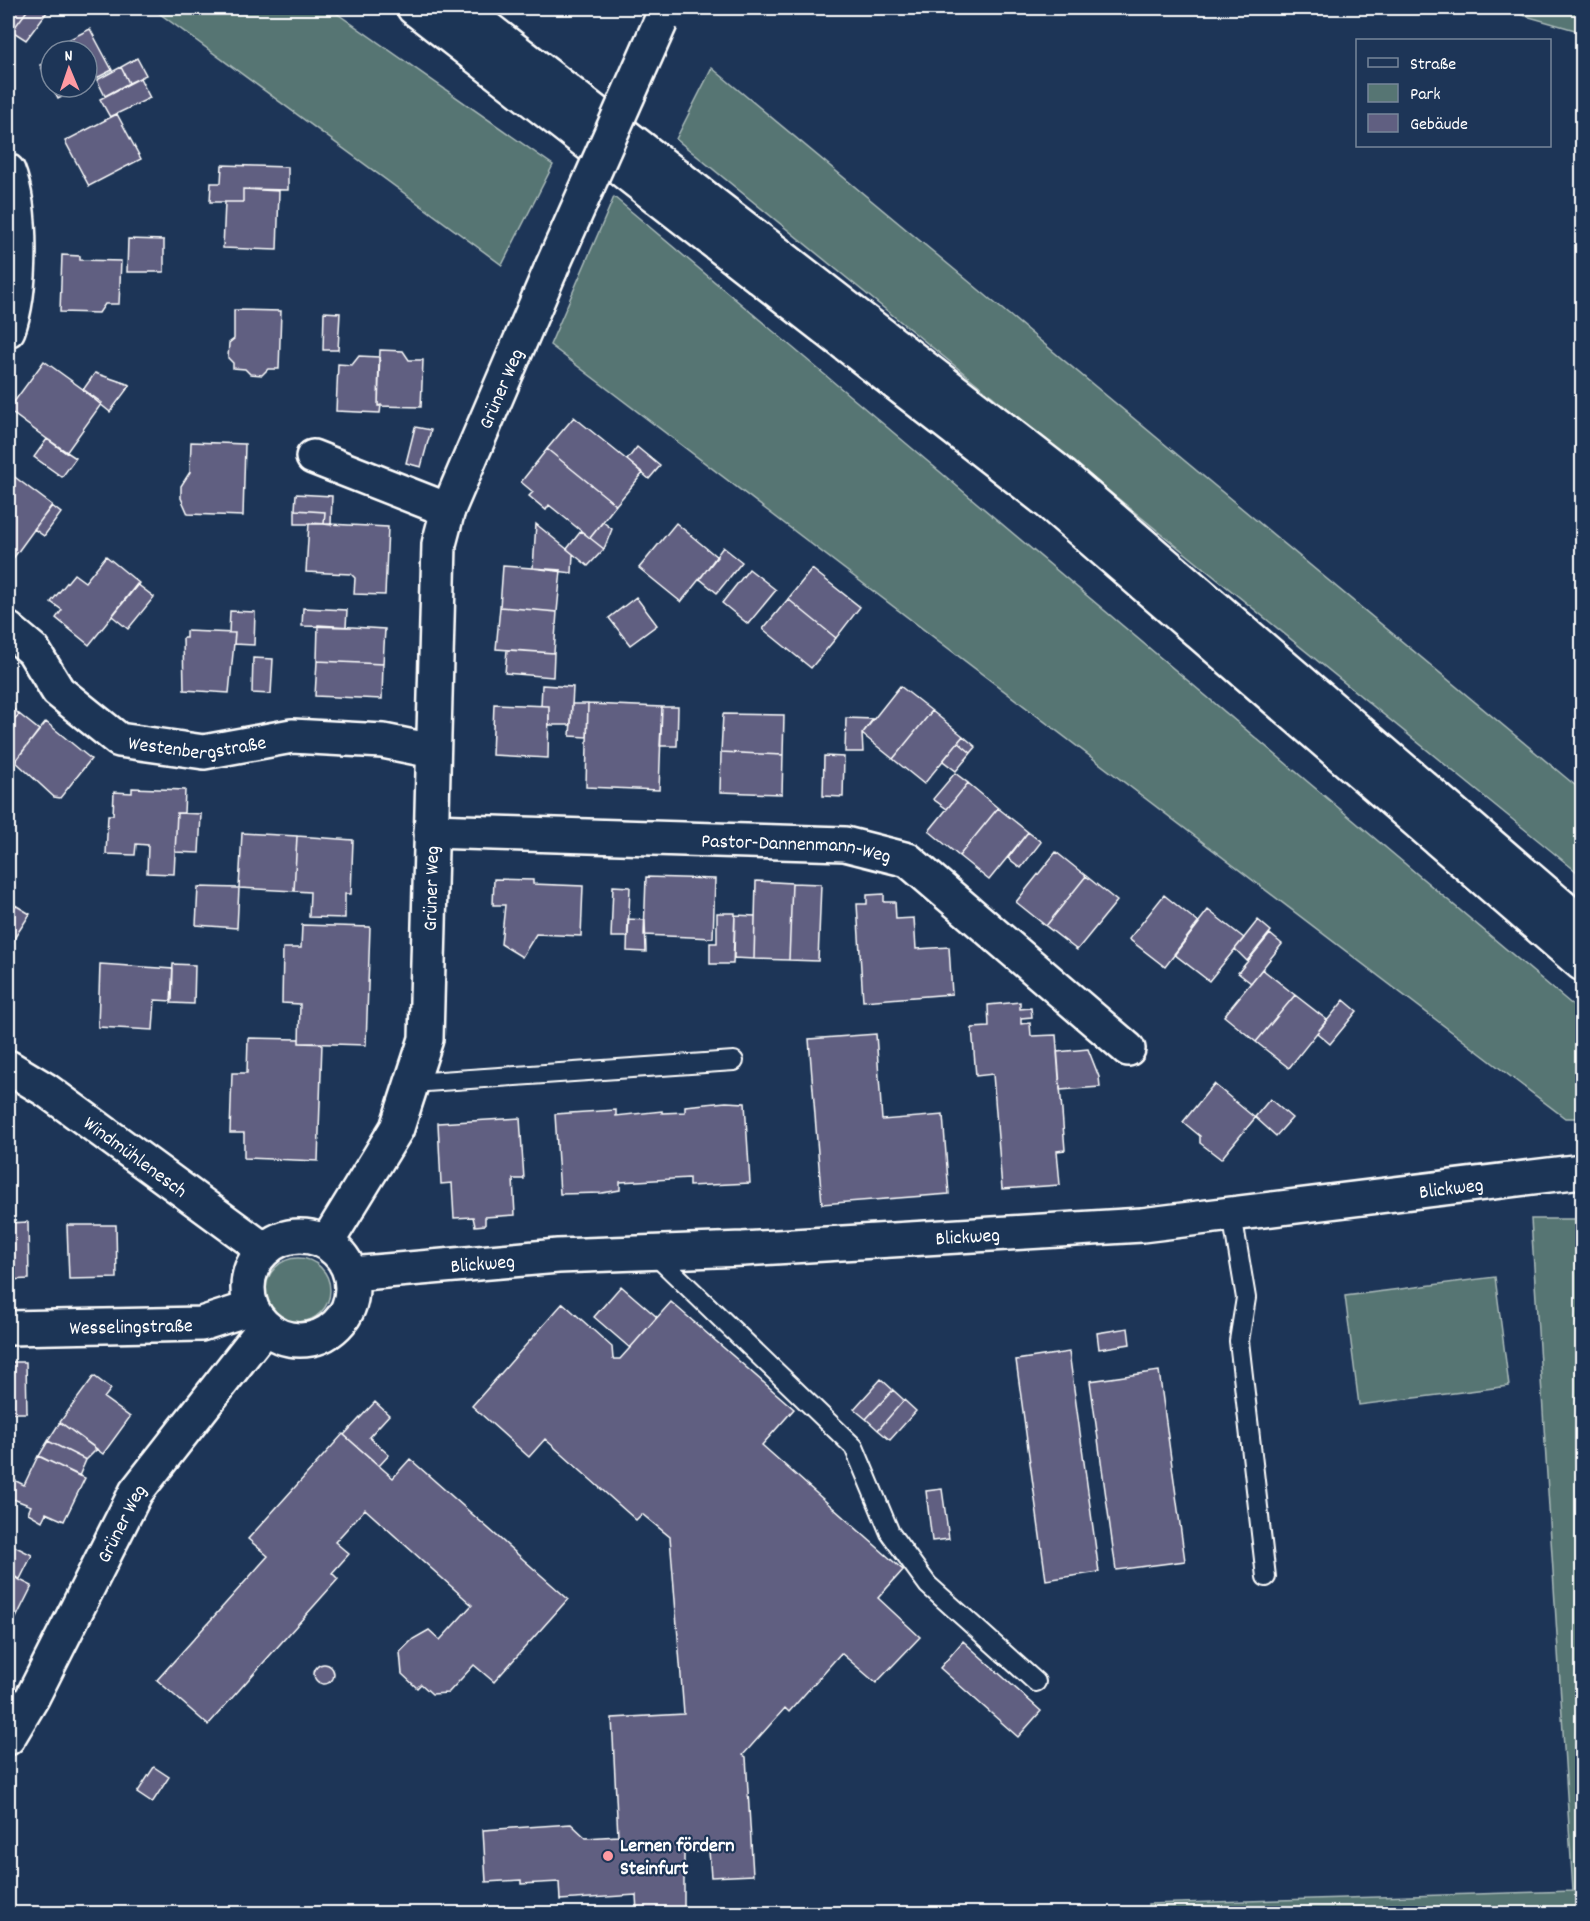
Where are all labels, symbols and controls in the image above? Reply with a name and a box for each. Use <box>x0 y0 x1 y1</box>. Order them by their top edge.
north arrow <box>39 39 99 99</box>
legend <box>1356 39 1551 147</box>
text: N <box>64 45 73 68</box>
text: Straße <box>1410 53 1456 78</box>
text: Park <box>1410 83 1441 108</box>
text: Gebäude <box>1410 113 1468 138</box>
street label: Grüner Weg <box>473 345 532 434</box>
street label: Westenbergstraße <box>126 730 269 769</box>
street label: Pastor-Dannenmann-Weg <box>701 828 894 872</box>
street label: Grüner Weg <box>418 846 448 932</box>
street label: Windmühlenesch <box>77 1111 192 1206</box>
street label: Blickweg <box>1418 1172 1485 1208</box>
street label: Blickweg <box>935 1223 1001 1254</box>
street label: Blickweg <box>449 1249 516 1282</box>
street label: Wesselingstraße <box>69 1313 193 1344</box>
street label: Grüner Weg <box>91 1479 154 1568</box>
place label: Lernen fördern Steinfurt <box>620 1833 734 1884</box>
marker: Lernen fördern Steinfurt <box>601 1849 615 1863</box>

